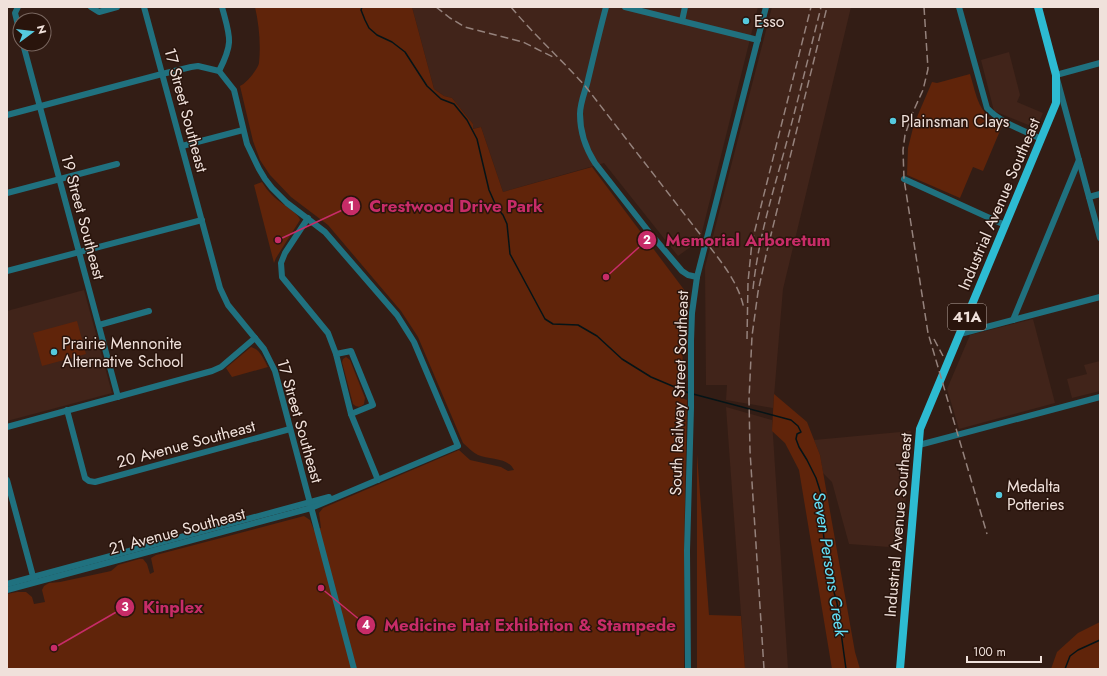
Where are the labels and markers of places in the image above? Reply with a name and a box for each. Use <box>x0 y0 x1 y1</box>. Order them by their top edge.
place label: Esso <box>754 10 785 33</box>
marker: Esso <box>741 16 751 26</box>
place label: Plainsman Clays <box>901 110 1009 133</box>
marker: Plainsman Clays <box>888 116 898 126</box>
callout: Crestwood Drive Park <box>341 191 550 220</box>
callout: Memorial Arboretum <box>637 226 838 255</box>
place label: Prairie Mennonite Alternative School <box>62 332 184 373</box>
marker: Prairie Mennonite Alternative School <box>49 347 59 357</box>
place label: Medalta Potteries <box>1007 475 1064 516</box>
marker: Medalta Potteries <box>994 490 1004 500</box>
callout: Kinplex <box>115 592 210 621</box>
callout: Medicine Hat Exhibition & Stampede <box>356 611 684 640</box>

